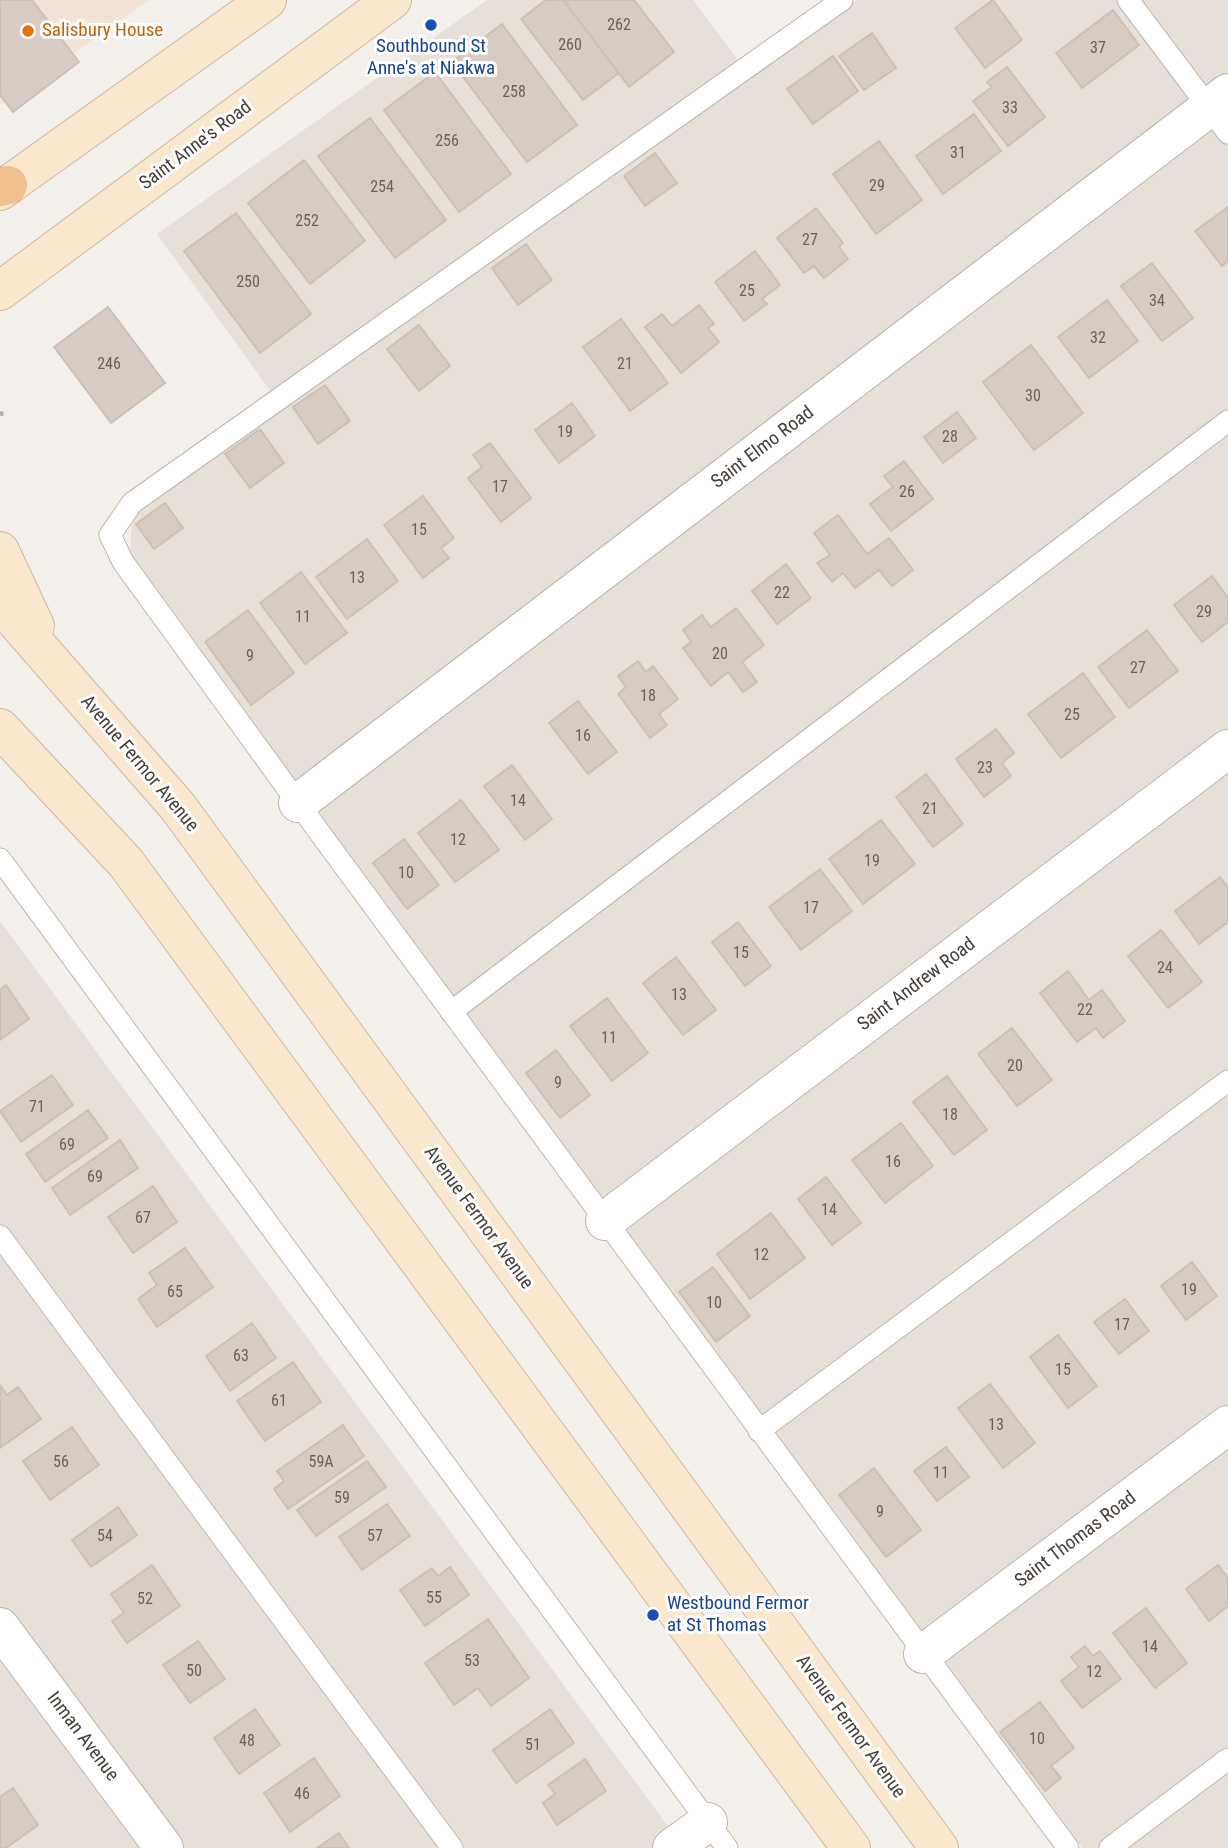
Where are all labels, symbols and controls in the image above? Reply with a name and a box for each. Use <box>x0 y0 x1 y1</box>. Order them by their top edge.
house number: 262 <box>607 16 631 36</box>
marker: Southbound St Anne's at Niakwa <box>423 17 439 33</box>
place label: Salisbury House <box>42 20 163 42</box>
marker: Salisbury House <box>20 23 36 39</box>
place label: Southbound St Anne's at Niakwa <box>367 36 495 80</box>
house number: 260 <box>558 36 582 56</box>
house number: 37 <box>1090 39 1106 59</box>
house number: 258 <box>502 83 526 103</box>
street label: Saint Anne's Road <box>135 96 257 196</box>
house number: 33 <box>1002 99 1018 119</box>
house number: 256 <box>435 132 459 152</box>
house number: 31 <box>950 144 966 164</box>
house number: 29 <box>869 177 885 197</box>
house number: 254 <box>370 178 394 198</box>
house number: 252 <box>295 212 319 232</box>
house number: 27 <box>802 231 818 251</box>
house number: 250 <box>236 273 260 293</box>
house number: 25 <box>739 282 755 302</box>
house number: 34 <box>1149 292 1165 312</box>
house number: 32 <box>1090 329 1106 349</box>
house number: 246 <box>97 355 121 375</box>
house number: 21 <box>617 355 633 375</box>
house number: 30 <box>1025 387 1041 407</box>
street label: Saint Elmo Road <box>707 402 819 494</box>
house number: 19 <box>557 423 573 443</box>
house number: 28 <box>942 428 958 448</box>
house number: 17 <box>492 478 508 498</box>
house number: 26 <box>899 483 915 503</box>
house number: 15 <box>411 521 427 541</box>
house number: 13 <box>349 569 365 589</box>
house number: 22 <box>774 584 790 604</box>
house number: 29 <box>1196 603 1212 623</box>
house number: 11 <box>295 608 311 628</box>
house number: 20 <box>712 645 728 665</box>
house number: 9 <box>246 647 254 667</box>
house number: 27 <box>1130 659 1146 679</box>
house number: 18 <box>640 687 656 707</box>
street label: Avenue Fermor Avenue <box>75 691 203 837</box>
house number: 25 <box>1064 706 1080 726</box>
house number: 16 <box>575 727 591 747</box>
house number: 23 <box>977 759 993 779</box>
house number: 14 <box>510 792 526 812</box>
house number: 21 <box>922 800 938 820</box>
house number: 12 <box>450 831 466 851</box>
house number: 19 <box>864 852 880 872</box>
house number: 10 <box>398 864 414 884</box>
house number: 17 <box>803 899 819 919</box>
street label: Saint Andrew Road <box>854 933 980 1037</box>
house number: 15 <box>733 944 749 964</box>
house number: 24 <box>1157 959 1173 979</box>
house number: 13 <box>671 986 687 1006</box>
house number: 22 <box>1077 1001 1093 1021</box>
house number: 11 <box>601 1029 617 1049</box>
house number: 20 <box>1007 1057 1023 1077</box>
house number: 9 <box>554 1074 562 1094</box>
house number: 71 <box>29 1098 45 1118</box>
house number: 18 <box>942 1106 958 1126</box>
house number: 69 <box>59 1136 75 1156</box>
street label: Avenue Fermor Avenue <box>418 1142 538 1294</box>
house number: 16 <box>885 1153 901 1173</box>
house number: 69 <box>87 1168 103 1188</box>
house number: 14 <box>821 1201 837 1221</box>
house number: 67 <box>135 1209 151 1229</box>
house number: 12 <box>753 1246 769 1266</box>
house number: 19 <box>1181 1281 1197 1301</box>
house number: 65 <box>167 1283 183 1303</box>
house number: 10 <box>706 1294 722 1314</box>
house number: 17 <box>1114 1316 1130 1336</box>
house number: 63 <box>233 1347 249 1367</box>
house number: 15 <box>1055 1361 1071 1381</box>
house number: 61 <box>271 1392 287 1412</box>
house number: 13 <box>988 1416 1004 1436</box>
house number: 56 <box>53 1453 69 1473</box>
house number: 59A <box>308 1453 334 1473</box>
house number: 11 <box>933 1464 949 1484</box>
street label: Saint Thomas Road <box>1011 1487 1141 1593</box>
house number: 59 <box>334 1489 350 1509</box>
house number: 9 <box>876 1503 884 1523</box>
house number: 54 <box>97 1527 113 1547</box>
house number: 57 <box>367 1527 383 1547</box>
house number: 55 <box>426 1589 442 1609</box>
house number: 52 <box>137 1590 153 1610</box>
place label: Westbound Fermor at St Thomas <box>667 1593 809 1637</box>
marker: Westbound Fermor at St Thomas <box>645 1607 661 1623</box>
house number: 14 <box>1142 1638 1158 1658</box>
street label: Avenue Fermor Avenue <box>790 1651 910 1803</box>
house number: 53 <box>464 1652 480 1672</box>
house number: 50 <box>186 1662 202 1682</box>
house number: 12 <box>1086 1663 1102 1683</box>
street label: Inman Avenue <box>41 1688 123 1786</box>
house number: 10 <box>1029 1730 1045 1750</box>
house number: 48 <box>239 1732 255 1752</box>
house number: 51 <box>525 1736 541 1756</box>
house number: 46 <box>294 1785 310 1805</box>

